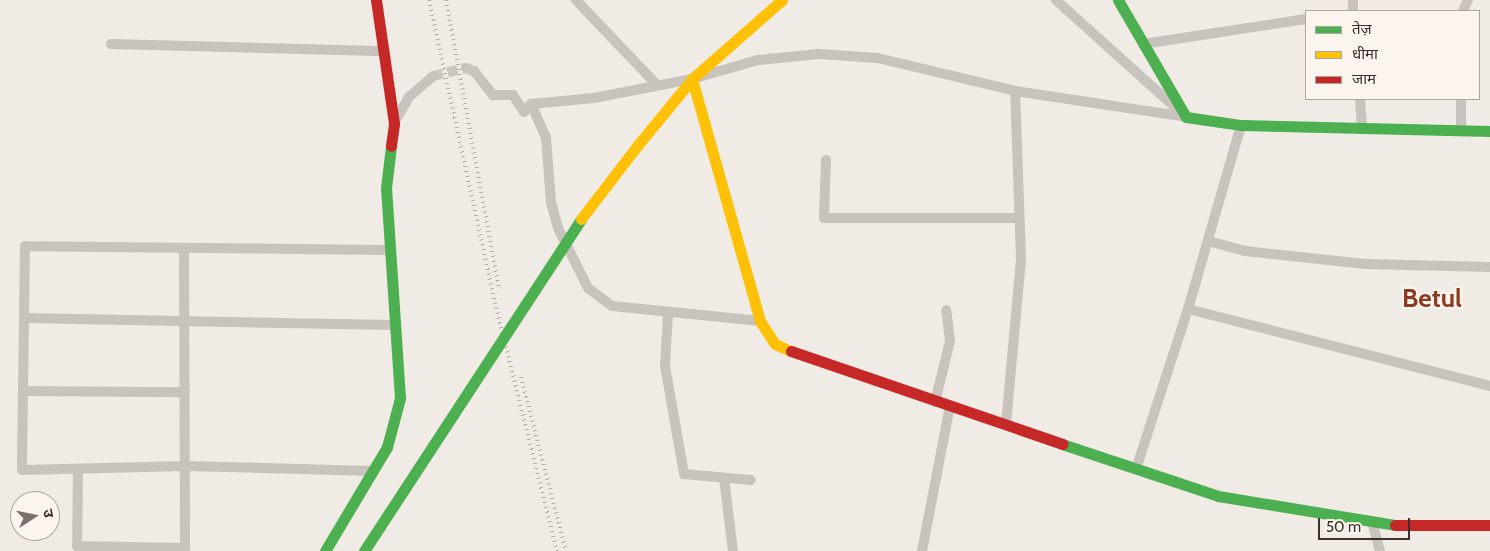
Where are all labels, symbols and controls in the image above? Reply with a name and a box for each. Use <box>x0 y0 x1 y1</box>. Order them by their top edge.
legend <box>1305 10 1480 100</box>
text: तेज़ <box>1352 20 1372 38</box>
text: धीमा <box>1352 45 1378 63</box>
text: जाम <box>1352 70 1376 88</box>
district label: Betul <box>1402 283 1462 315</box>
north arrow <box>10 491 60 541</box>
text: उ <box>39 508 58 519</box>
scale bar <box>1320 508 1412 540</box>
text: 50 m <box>1326 518 1361 536</box>

